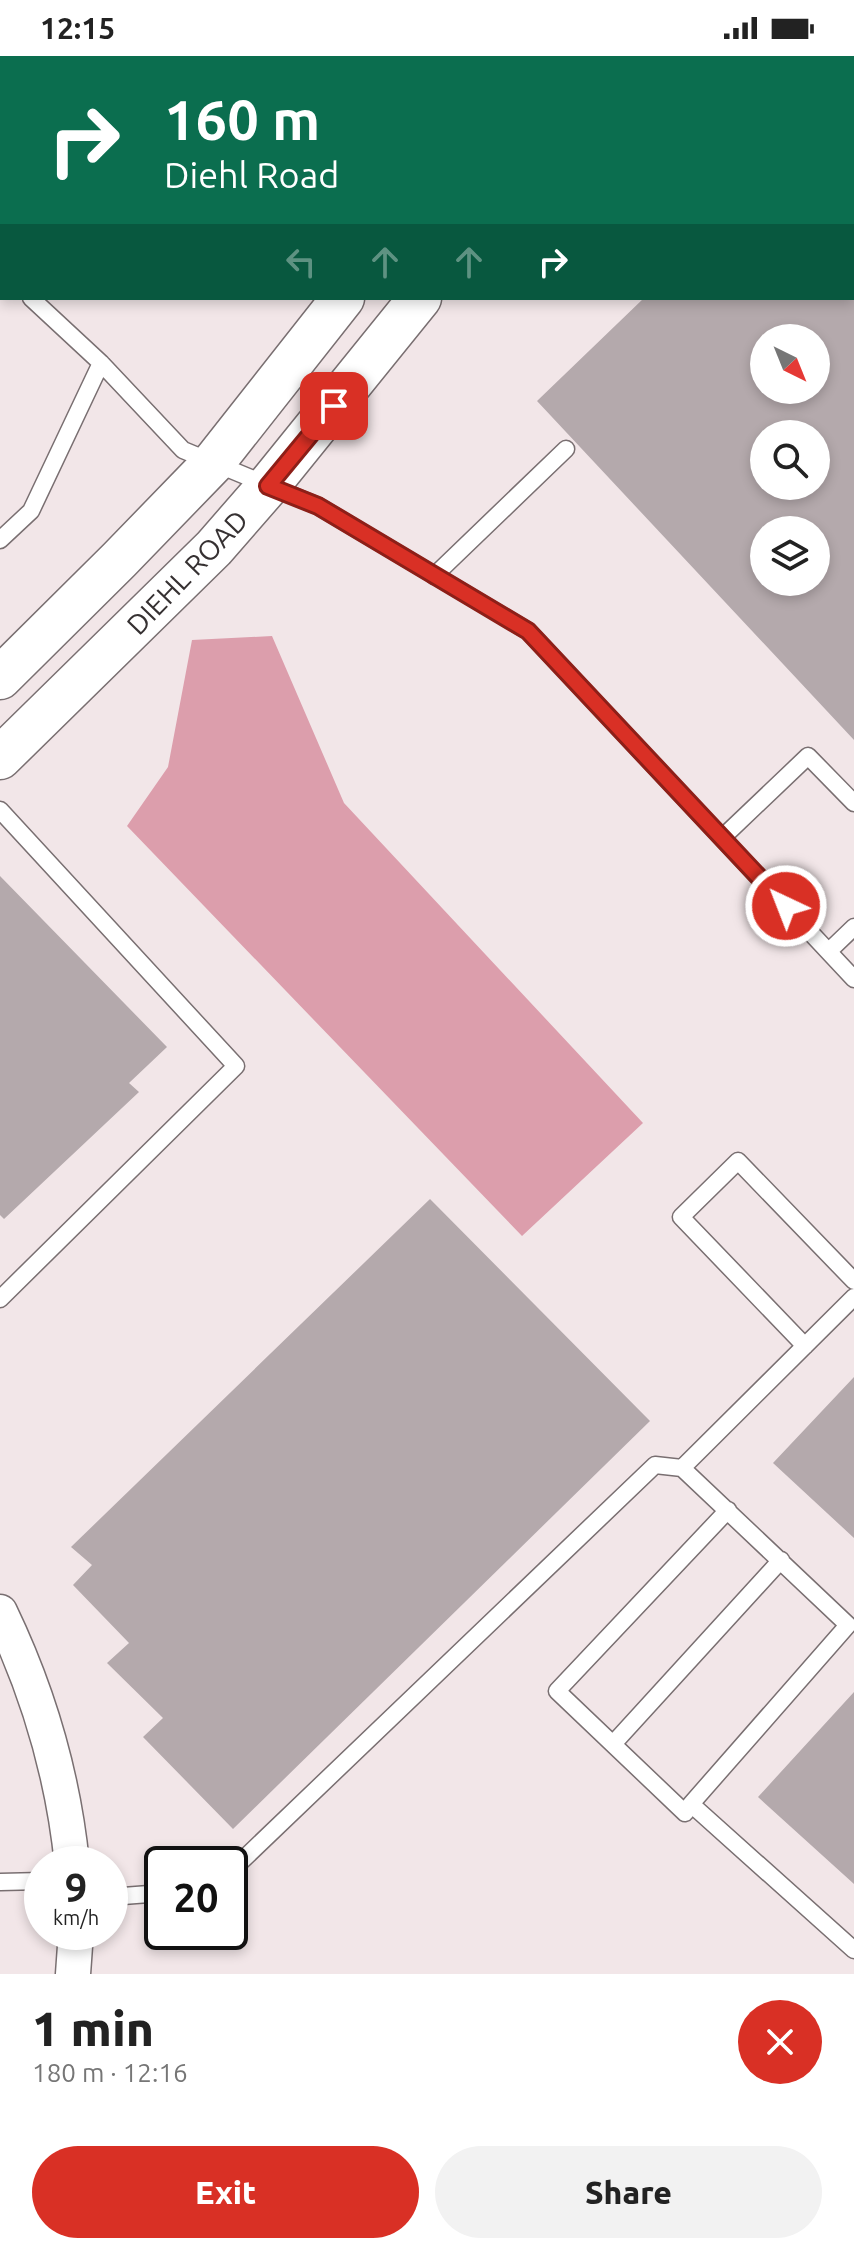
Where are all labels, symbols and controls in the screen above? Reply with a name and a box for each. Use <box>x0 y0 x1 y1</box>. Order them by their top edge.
text: 12:15 <box>40 11 115 45</box>
icon: right <box>32 88 136 192</box>
text: 160 m <box>164 88 320 151</box>
text: Diehl Road <box>164 154 339 195</box>
icon: left <box>279 240 323 284</box>
icon: ahead <box>363 240 407 284</box>
icon: ahead <box>447 240 491 284</box>
icon: right <box>531 240 575 284</box>
north arrow <box>750 324 830 404</box>
map controls <box>750 324 830 596</box>
pin <box>300 372 368 440</box>
icon: arrive <box>312 384 356 428</box>
button: search <box>750 420 830 500</box>
street label: DIEHL ROAD <box>120 504 254 640</box>
button: layers <box>750 516 830 596</box>
position arrow <box>744 864 828 948</box>
speed limit sign: 20 <box>144 1846 248 1950</box>
text: 9 <box>65 1865 87 1910</box>
text: km/h <box>53 1906 99 1929</box>
button: close <box>738 2000 822 2084</box>
text: 1 min <box>32 2001 154 2055</box>
text: 180 m · 12:16 <box>32 2058 188 2087</box>
button: Exit <box>32 2146 419 2238</box>
button: Share <box>435 2146 822 2238</box>

